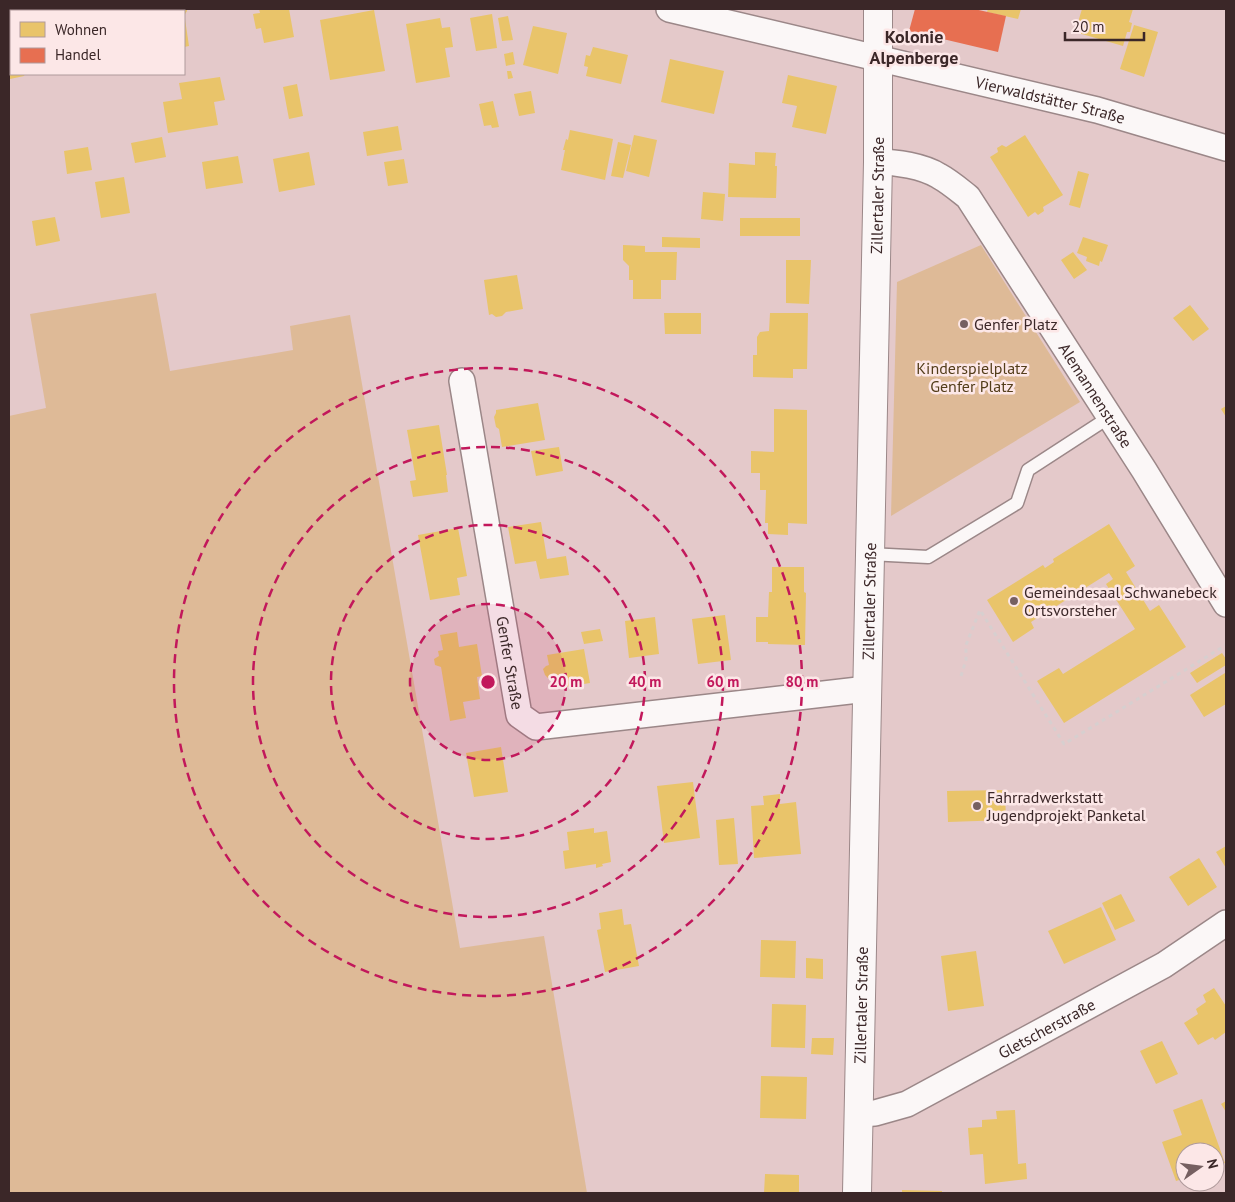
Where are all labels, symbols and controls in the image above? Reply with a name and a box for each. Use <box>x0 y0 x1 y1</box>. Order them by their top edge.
legend <box>10 10 185 75</box>
scale bar <box>1065 10 1144 42</box>
text: 20 m <box>1072 17 1105 36</box>
text: Wohnen <box>55 20 107 39</box>
district label: Kolonie Alpenberge <box>870 25 958 69</box>
text: Handel <box>55 45 101 64</box>
street label: Vierwaldstätter Straße <box>972 71 1128 128</box>
street label: Zillertaler Straße <box>866 137 888 254</box>
place label: Genfer Platz <box>974 314 1058 334</box>
marker: Genfer Platz <box>958 318 970 330</box>
street label: Alemannenstraße <box>1055 339 1137 451</box>
park label: Kinderspielplatz Genfer Platz <box>916 358 1028 396</box>
street label: Zillertaler Straße <box>858 542 880 660</box>
place label: Gemeindesaal Schwanebeck Ortsvorsteher <box>1024 582 1217 620</box>
marker: Gemeindesaal Schwanebeck Ortsvorsteher <box>1008 595 1020 607</box>
street label: Genfer Straße <box>492 615 528 711</box>
text: 20 m <box>550 672 582 691</box>
text: 40 m <box>629 672 661 691</box>
text: 60 m <box>707 672 739 691</box>
text: 80 m <box>786 672 818 691</box>
centre of rings <box>479 673 497 691</box>
place label: Fahrradwerkstatt Jugendprojekt Panketal <box>986 787 1146 825</box>
marker: Fahrradwerkstatt Jugendprojekt Panketal <box>971 800 983 812</box>
street label: Zillertaler Straße <box>850 946 872 1064</box>
street label: Gletscherstraße <box>995 994 1099 1063</box>
north arrow <box>1175 1142 1225 1192</box>
text: N <box>1203 1157 1222 1170</box>

